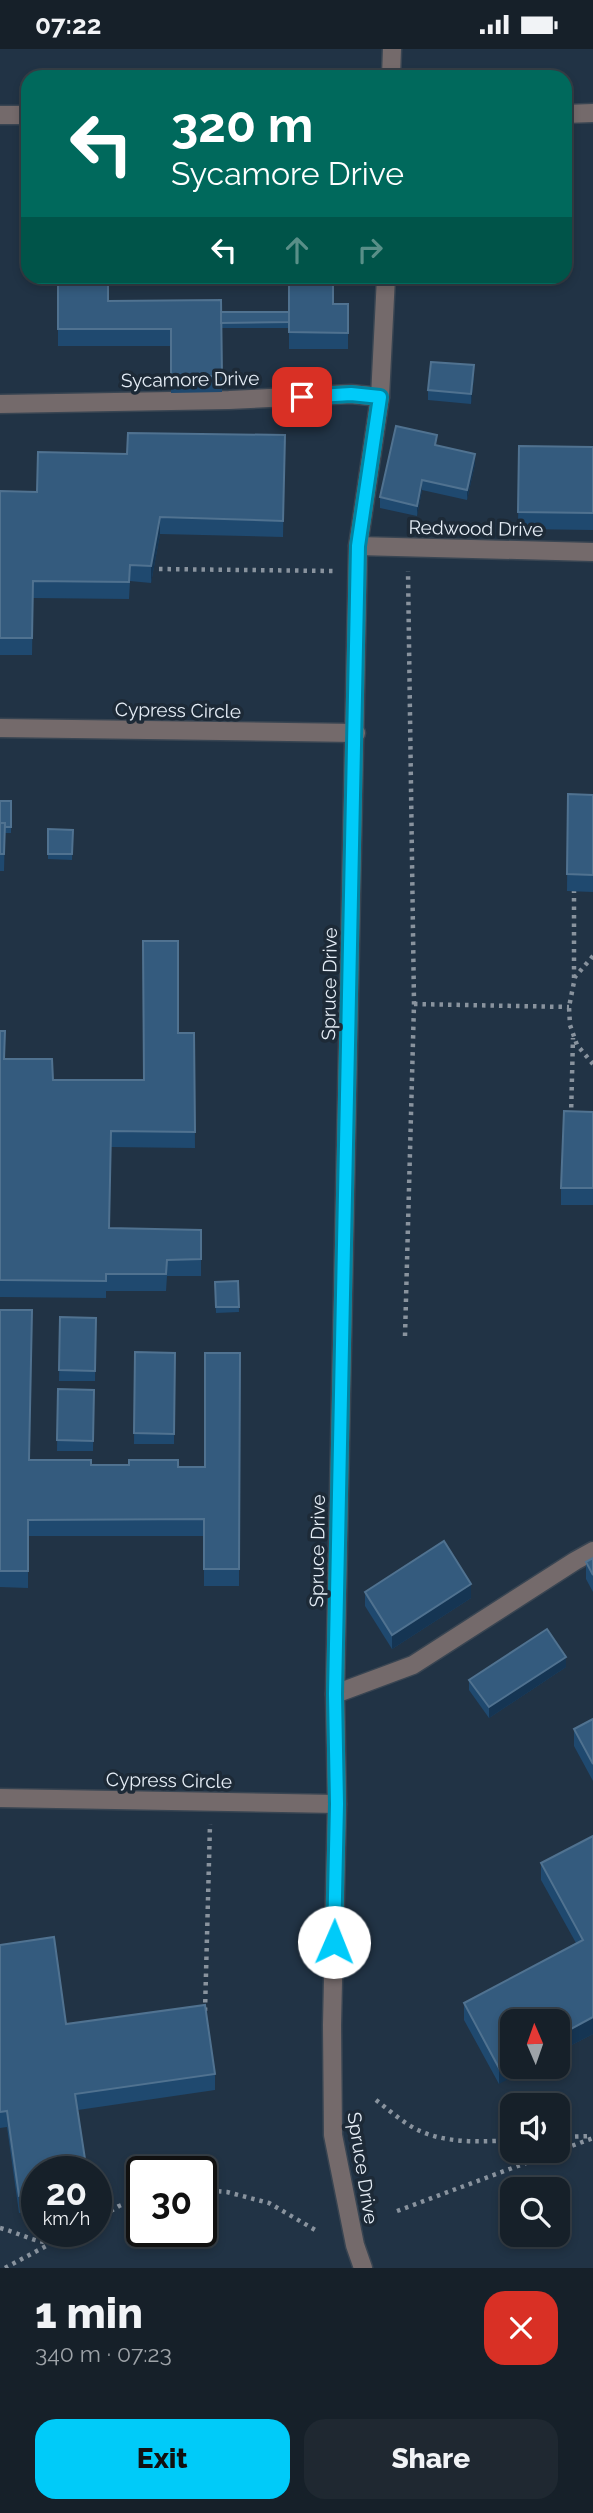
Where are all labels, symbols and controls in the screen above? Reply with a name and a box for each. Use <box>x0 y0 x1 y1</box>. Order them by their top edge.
text: 07:22 <box>35 10 101 40</box>
text: 320 m <box>171 96 313 153</box>
icon: left <box>56 98 147 189</box>
text: Sycamore Drive <box>171 155 404 192</box>
icon: left <box>205 231 243 269</box>
icon: ahead <box>278 231 316 269</box>
icon: right <box>351 231 389 269</box>
street label: Sycamore Drive <box>121 367 259 391</box>
pin <box>272 367 332 427</box>
icon: arrive <box>283 378 321 416</box>
street label: Redwood Drive <box>408 516 544 540</box>
street label: Cypress Circle <box>115 698 241 722</box>
street label: Spruce Drive <box>317 927 341 1041</box>
street label: Spruce Drive <box>305 1494 329 1608</box>
street label: Cypress Circle <box>106 1768 232 1792</box>
position arrow <box>297 1905 371 1979</box>
north arrow <box>500 2009 570 2079</box>
map controls <box>500 2009 570 2247</box>
button: sound <box>500 2093 570 2163</box>
street label: Spruce Drive <box>343 2111 383 2225</box>
speed limit sign: 30 <box>126 2156 217 2247</box>
text: 20 <box>46 2172 87 2213</box>
button: search <box>500 2177 570 2247</box>
text: km/h <box>43 2208 90 2229</box>
text: 1 min <box>35 2289 143 2338</box>
button: close <box>484 2291 558 2365</box>
text: 340 m · 07:23 <box>35 2340 172 2367</box>
button: Exit <box>35 2419 290 2499</box>
button: Share <box>304 2419 558 2499</box>

